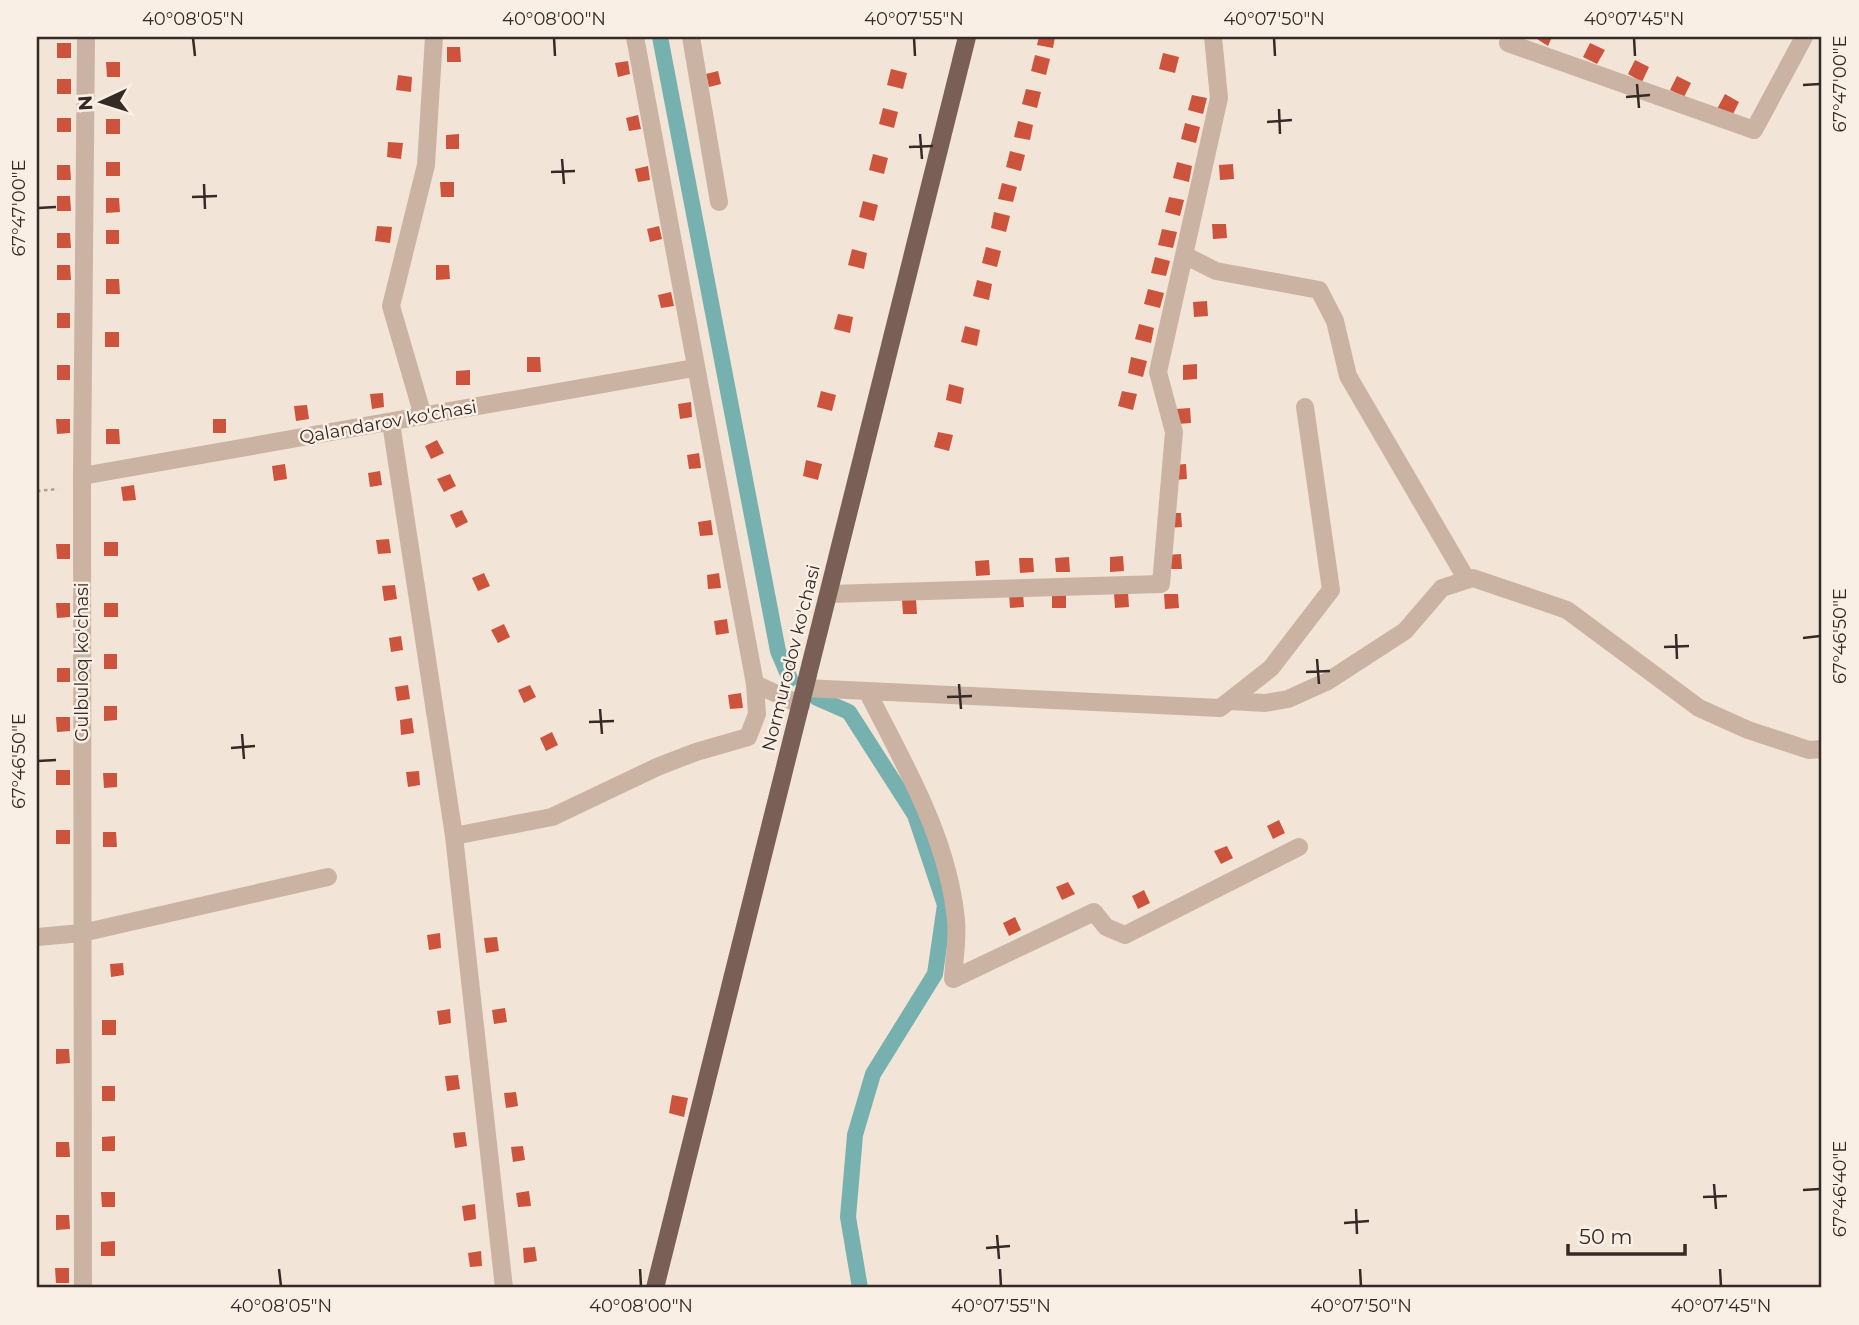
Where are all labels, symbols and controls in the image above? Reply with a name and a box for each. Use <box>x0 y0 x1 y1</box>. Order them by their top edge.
text: 40°08'05"N <box>142 8 244 30</box>
text: 40°08'00"N <box>502 8 606 30</box>
text: 40°07'55"N <box>864 8 964 30</box>
text: 40°07'50"N <box>1223 8 1325 30</box>
text: 40°07'45"N <box>1584 8 1684 30</box>
text: 67°47'00"E <box>1829 36 1851 132</box>
north arrow <box>66 66 136 136</box>
text: N <box>74 95 98 112</box>
text: 67°47'00"E <box>8 160 30 256</box>
street label: Qalandarov ko'chasi <box>298 396 478 448</box>
street label: Normurodov ko'chasi <box>757 563 825 753</box>
street label: Gulbuloq ko'chasi <box>71 582 93 742</box>
text: 67°46'50"E <box>1829 588 1851 684</box>
text: 67°46'50"E <box>8 713 30 809</box>
text: 67°46'40"E <box>1829 1141 1851 1237</box>
scale bar <box>1568 1213 1686 1257</box>
text: 50 m <box>1579 1224 1633 1249</box>
text: 40°08'05"N <box>230 1295 332 1317</box>
text: 40°08'00"N <box>589 1295 693 1317</box>
text: 40°07'55"N <box>951 1295 1051 1317</box>
text: 40°07'50"N <box>1310 1295 1412 1317</box>
text: 40°07'45"N <box>1671 1295 1771 1317</box>

